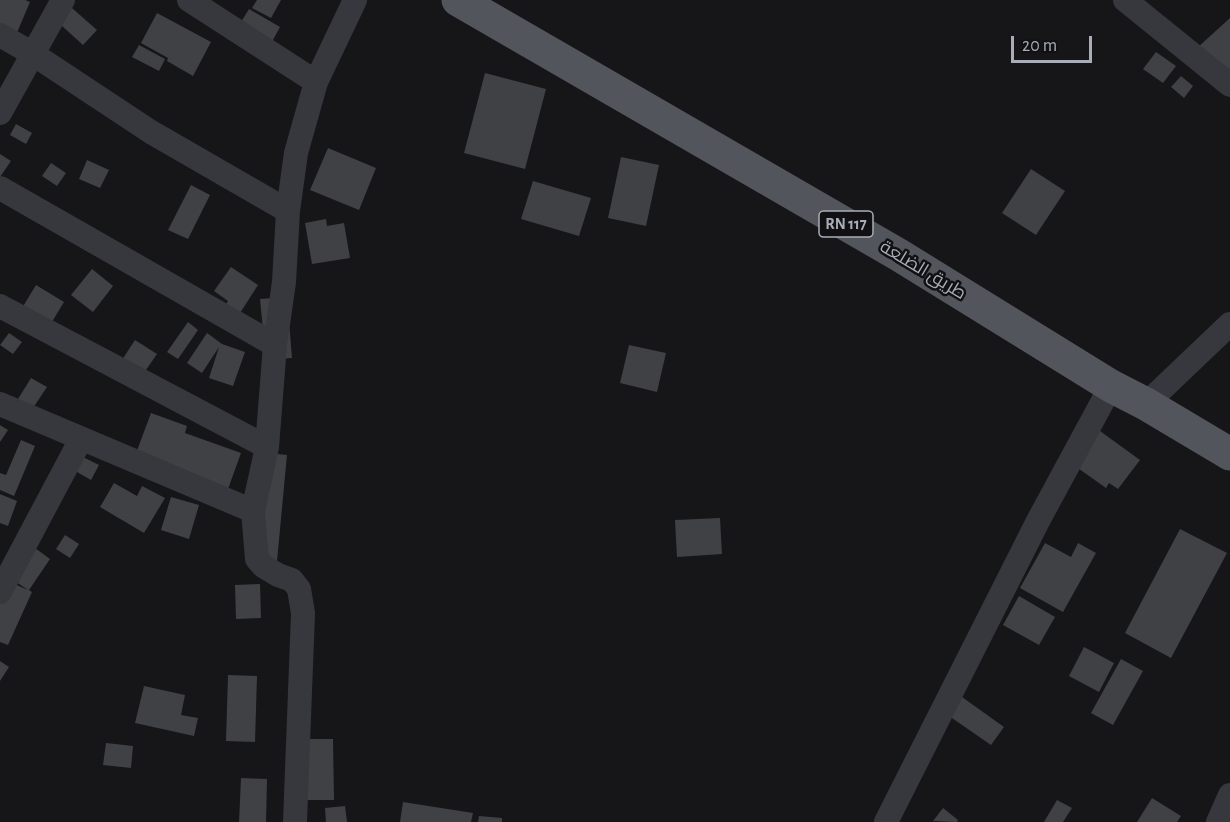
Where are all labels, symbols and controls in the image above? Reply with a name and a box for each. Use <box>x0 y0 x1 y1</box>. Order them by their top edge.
scale bar <box>1014 24 1095 62</box>
text: 20 m <box>1022 37 1057 55</box>
road number: RN 117 <box>819 211 873 237</box>
street label: طريق الضلعة <box>876 236 970 304</box>

